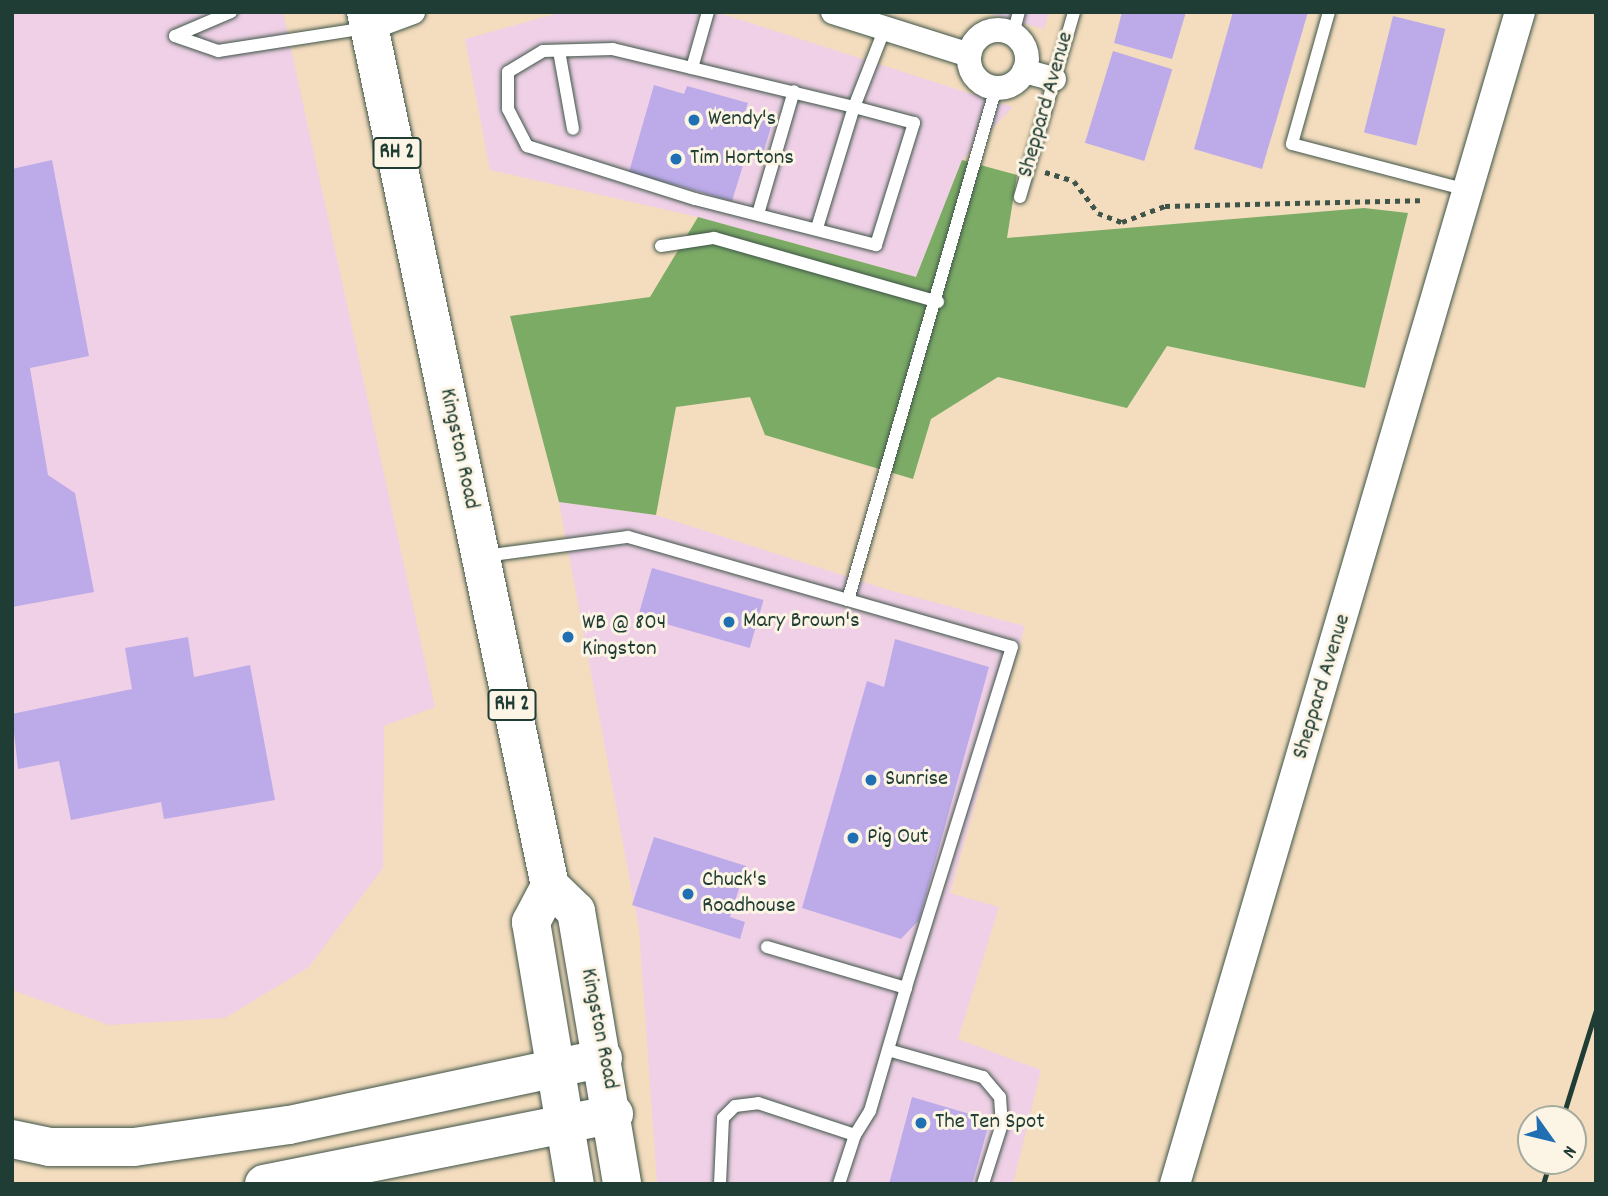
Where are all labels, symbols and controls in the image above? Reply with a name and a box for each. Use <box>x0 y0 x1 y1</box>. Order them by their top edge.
street label: Sheppard Avenue <box>1013 29 1081 181</box>
place label: Wendy's <box>708 106 776 134</box>
marker: Wendy's <box>686 112 702 128</box>
road number: RH 2 <box>372 136 422 170</box>
place label: Tim Hortons <box>690 145 794 173</box>
marker: Tim Hortons <box>668 151 684 167</box>
street label: Kingston Road <box>432 386 484 512</box>
place label: Mary Brown's <box>743 608 860 636</box>
place label: WB @ 804 Kingston <box>582 610 666 664</box>
street label: Sheppard Avenue <box>1288 611 1358 763</box>
marker: Mary Brown's <box>721 614 737 630</box>
marker: WB @ 804 Kingston <box>560 629 576 645</box>
road number: RH 2 <box>488 688 536 722</box>
place label: Sunrise <box>885 766 948 794</box>
marker: Sunrise <box>863 772 879 788</box>
place label: Pig Out <box>867 824 929 852</box>
marker: Pig Out <box>845 830 861 846</box>
place label: Chuck's Roadhouse <box>702 867 795 921</box>
marker: Chuck's Roadhouse <box>680 886 696 902</box>
street label: Kingston Road <box>573 966 623 1092</box>
north arrow <box>1517 1105 1587 1175</box>
place label: The Ten Spot <box>935 1109 1045 1137</box>
marker: The Ten Spot <box>913 1115 929 1131</box>
text: N <box>1554 1139 1582 1162</box>

